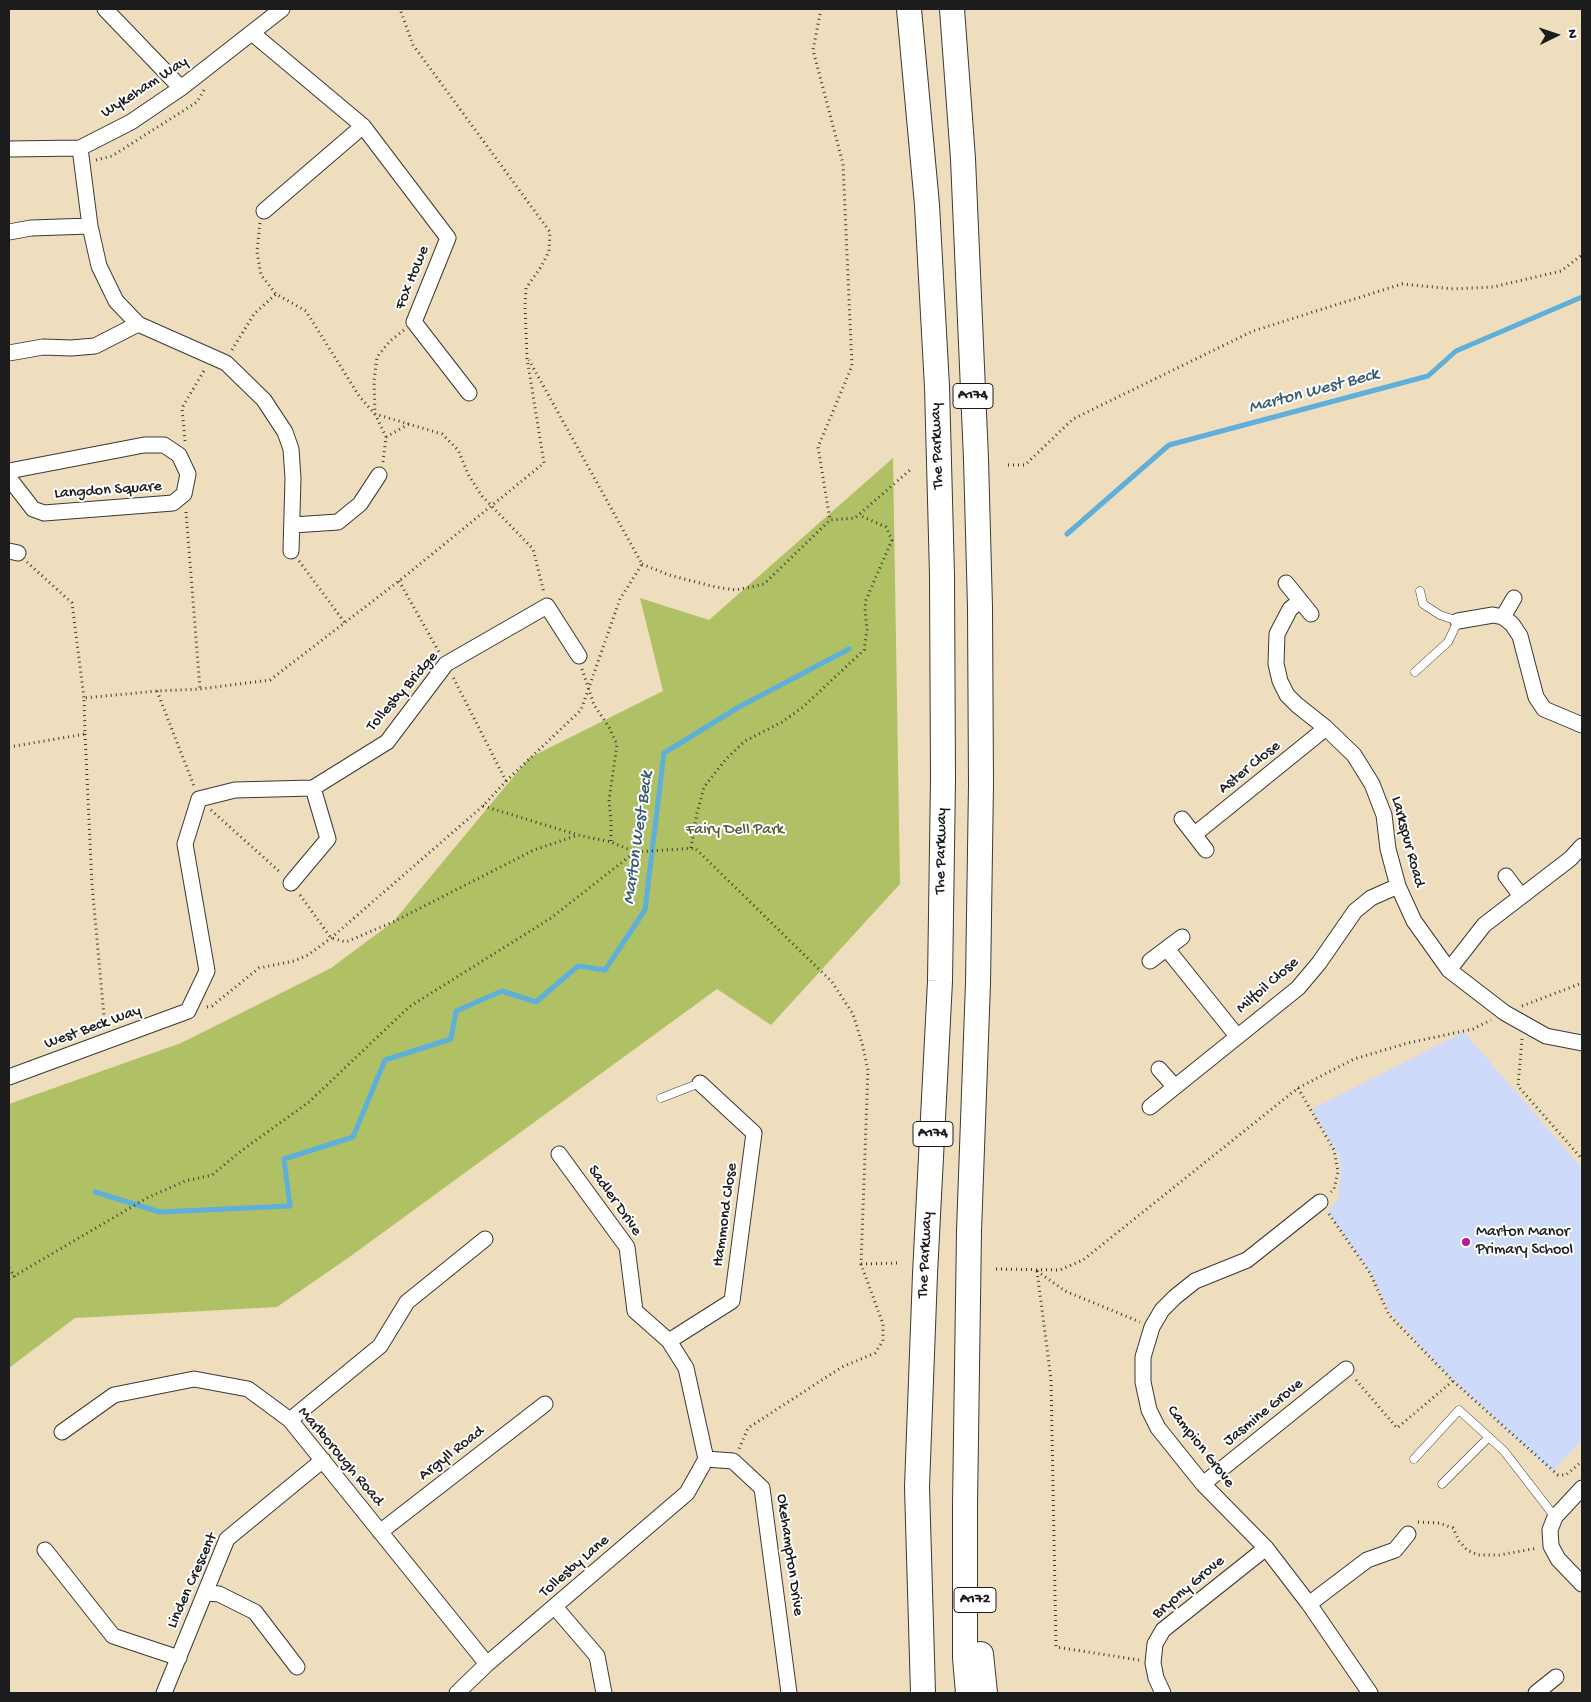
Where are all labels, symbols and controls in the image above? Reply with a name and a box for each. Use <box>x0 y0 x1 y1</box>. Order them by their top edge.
north arrow <box>1531 10 1581 60</box>
text: N <box>1563 29 1580 39</box>
street label: Wykeham Way <box>98 53 192 123</box>
street label: Fox Howe <box>392 243 434 313</box>
water label: Marton West Beck <box>1247 364 1381 420</box>
road number: A174 <box>953 384 993 408</box>
street label: The Parkway <box>927 402 949 490</box>
street label: Langdon Square <box>54 478 162 504</box>
street label: Tollesby Bridge <box>363 648 443 736</box>
street label: Aster Close <box>1215 737 1285 799</box>
water label: Marton West Beck <box>619 770 659 906</box>
street label: Larkspur Road <box>1386 794 1428 890</box>
street label: The Parkway <box>932 808 952 894</box>
park label: Fairy Dell Park <box>686 821 784 841</box>
street label: Milfoil Close <box>1233 954 1303 1018</box>
street label: West Beck Way <box>42 1002 144 1054</box>
road number: A174 <box>913 1122 953 1146</box>
street label: Sadler Drive <box>583 1162 645 1240</box>
street label: Hammond Close <box>709 1162 743 1268</box>
street label: The Parkway <box>914 1211 938 1299</box>
place label: Marton Manor Primary School <box>1476 1223 1573 1261</box>
marker: Marton Manor Primary School <box>1460 1236 1472 1248</box>
street label: Jasmine Grove <box>1220 1375 1308 1451</box>
street label: Campion Grove <box>1162 1402 1238 1492</box>
street label: Marlborough Road <box>293 1403 387 1511</box>
street label: Argyll Road <box>415 1422 489 1486</box>
street label: Okehampton Drive <box>771 1493 807 1617</box>
street label: Linden Crescent <box>163 1530 223 1632</box>
street label: Tollesby Lane <box>536 1531 614 1603</box>
street label: Bryony Grove <box>1149 1552 1229 1624</box>
road number: A172 <box>954 1588 996 1612</box>

